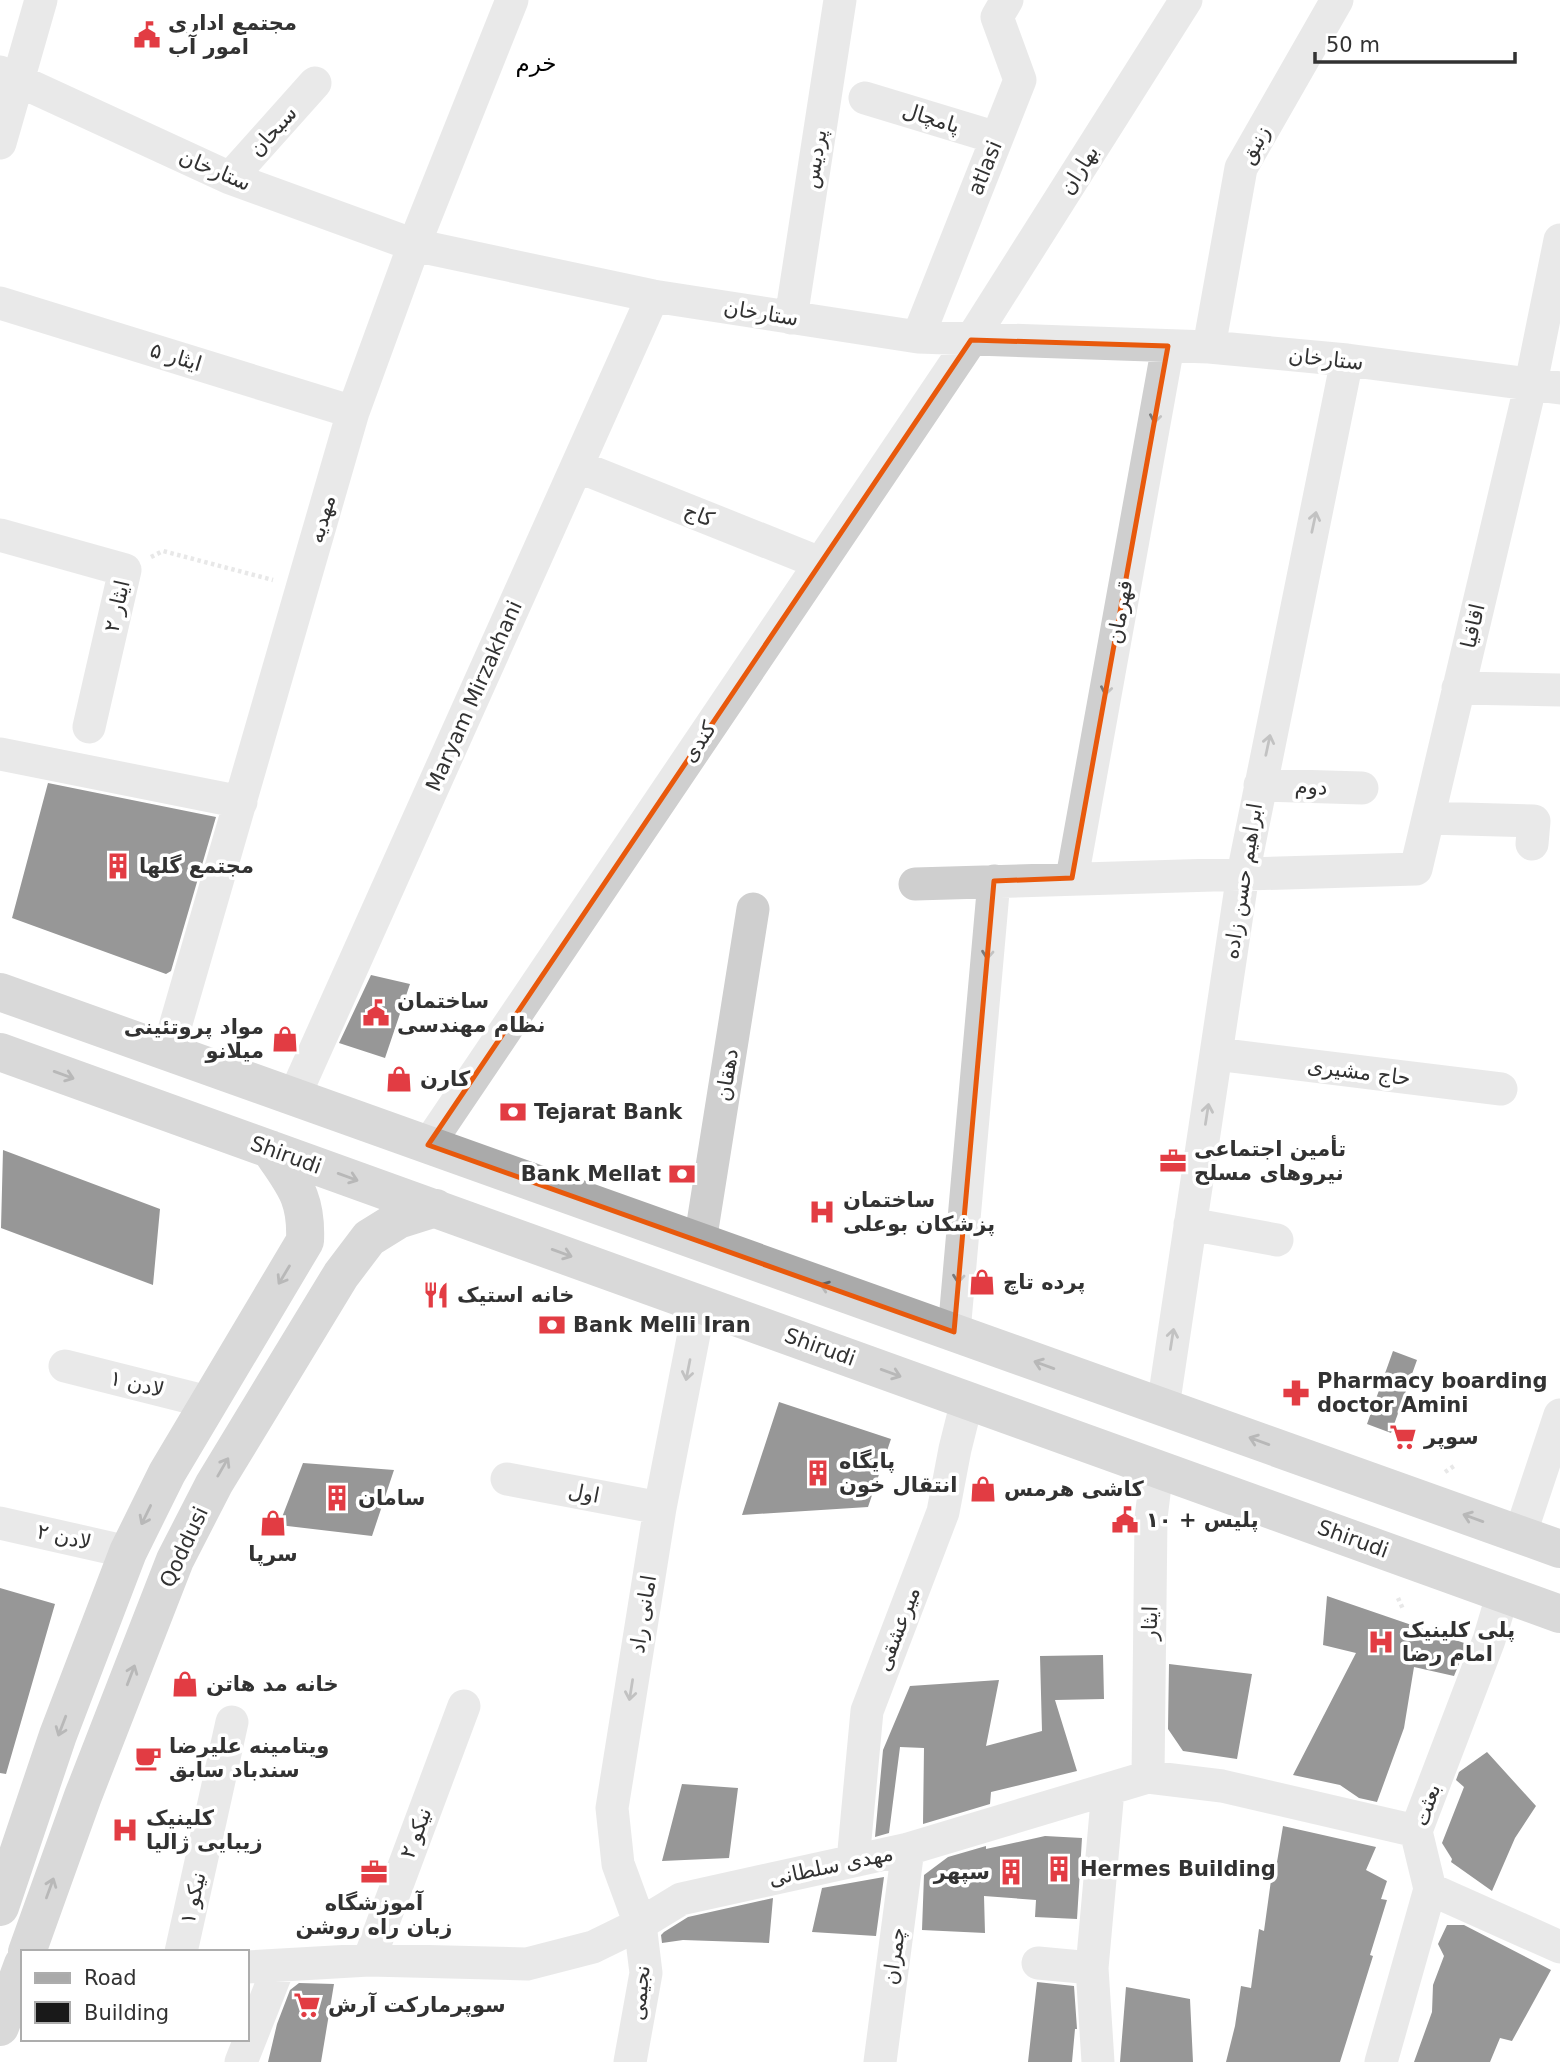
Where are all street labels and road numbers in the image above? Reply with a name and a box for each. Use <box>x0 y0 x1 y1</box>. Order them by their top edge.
street label: پامچال <box>899 98 963 138</box>
street label: سبحان <box>244 101 302 161</box>
street label: زنبق <box>1235 122 1275 168</box>
street label: پردیس <box>799 128 832 190</box>
street label: atlasi <box>963 137 1007 199</box>
street label: بهاران <box>1055 141 1103 199</box>
street label: ستارخان <box>176 144 254 196</box>
street label: ستارخان <box>722 295 800 331</box>
street label: ایثار ۵ <box>147 338 205 376</box>
street label: ستارخان <box>1287 343 1365 375</box>
street label: مهدیه <box>304 492 340 546</box>
street label: کاج <box>680 498 717 533</box>
street label: ایثار ۲ <box>99 578 135 634</box>
street label: قهرمان <box>1103 578 1137 646</box>
street label: Maryam Mirzakhani <box>421 597 527 795</box>
street label: اقاقیا <box>1456 601 1490 651</box>
street label: کندی <box>677 717 721 767</box>
street label: دوم <box>1294 774 1328 800</box>
street label: ابراهیم حسن زاده <box>1219 801 1268 961</box>
street label: دهقان <box>711 1047 743 1103</box>
street label: حاج مشیری <box>1306 1054 1412 1091</box>
street label: Shirudi <box>247 1131 325 1179</box>
street label: Shirudi <box>781 1323 859 1371</box>
street label: لادن ۱ <box>108 1366 166 1402</box>
street label: اول <box>566 1478 602 1508</box>
street label: Qoddusi <box>155 1503 213 1591</box>
street label: Shirudi <box>1314 1515 1392 1563</box>
street label: لادن ۲ <box>35 1519 93 1555</box>
street label: امانی راد <box>625 1573 661 1655</box>
street label: میرعشقی <box>871 1583 925 1675</box>
street label: ایثار <box>1138 1606 1162 1641</box>
street label: بعثت <box>1409 1781 1445 1829</box>
street label: نیکو ۲ <box>395 1804 437 1862</box>
street label: مهدی سلطانی <box>767 1841 895 1891</box>
street label: نیکو ۱ <box>175 1870 211 1926</box>
street label: چمران <box>878 1926 910 1986</box>
street label: نجیمی <box>625 1964 655 2022</box>

